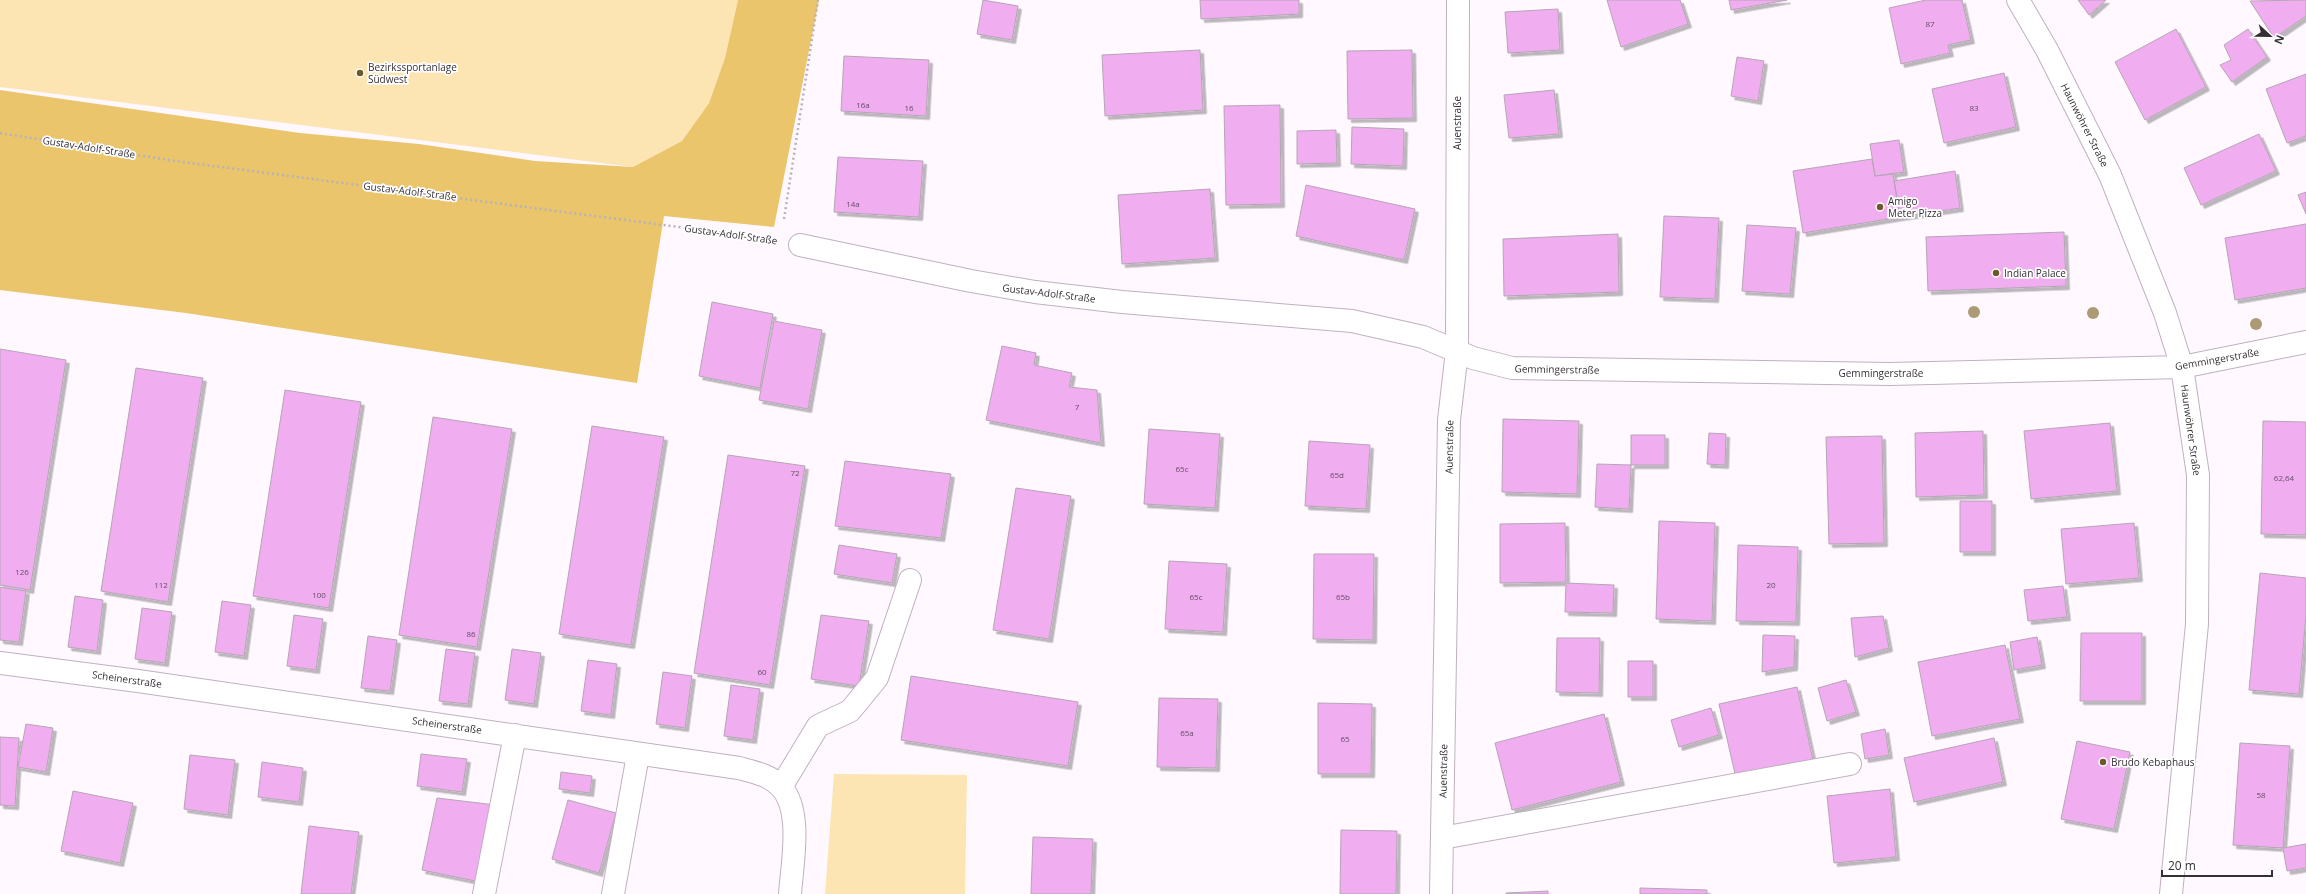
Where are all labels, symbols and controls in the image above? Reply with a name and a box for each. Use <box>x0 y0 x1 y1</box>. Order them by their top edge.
north arrow <box>2250 16 2290 56</box>
house number: 87 <box>1925 18 1935 29</box>
text: N <box>2271 33 2288 47</box>
place label: Bezirkssportanlage Südwest <box>368 60 457 86</box>
marker: Bezirkssportanlage Südwest <box>355 68 365 78</box>
street label: Haunwöhrer Straße <box>2058 81 2112 170</box>
street label: Auenstraße <box>1450 96 1464 150</box>
house number: 16a <box>856 99 870 110</box>
house number: 16 <box>904 102 914 113</box>
house number: 83 <box>1969 102 1979 113</box>
street label: Gustav-Adolf-Straße <box>42 133 137 161</box>
street label: Gustav-Adolf-Straße <box>363 178 458 204</box>
place label: Amigo Meter Pizza <box>1888 194 1942 220</box>
house number: 14a <box>846 198 860 209</box>
marker: Amigo Meter Pizza <box>1875 202 1885 212</box>
street label: Gustav-Adolf-Straße <box>684 221 779 247</box>
place label: Indian Palace <box>2004 266 2066 280</box>
marker: Indian Palace <box>1991 268 2001 278</box>
street label: Gustav-Adolf-Straße <box>1002 280 1097 306</box>
street label: Gemmingerstraße <box>2174 345 2260 373</box>
street label: Gemmingerstraße <box>1514 361 1600 377</box>
street label: Gemmingerstraße <box>1838 366 1924 380</box>
street label: Haunwöhrer Straße <box>2178 383 2204 477</box>
house number: 7 <box>1075 401 1080 412</box>
street label: Auenstraße <box>1442 419 1456 474</box>
house number: 65c <box>1176 463 1189 474</box>
house number: 72 <box>790 467 800 478</box>
house number: 65d <box>1330 469 1344 480</box>
house number: 62,64 <box>2274 472 2295 483</box>
house number: 126 <box>15 566 29 577</box>
house number: 112 <box>154 579 168 590</box>
house number: 20 <box>1766 579 1776 590</box>
house number: 100 <box>312 589 326 600</box>
house number: 65c <box>1190 591 1203 602</box>
house number: 65b <box>1336 591 1350 602</box>
house number: 86 <box>466 628 476 639</box>
house number: 60 <box>757 666 767 677</box>
street label: Scheinerstraße <box>91 667 163 691</box>
street label: Scheinerstraße <box>411 713 483 737</box>
house number: 65a <box>1180 727 1194 738</box>
house number: 65 <box>1340 733 1350 744</box>
street label: Auenstraße <box>1436 743 1450 798</box>
place label: Brudo Kebaphaus <box>2111 755 2195 769</box>
marker: Brudo Kebaphaus <box>2098 757 2108 767</box>
house number: 58 <box>2256 789 2266 800</box>
scale bar <box>2162 852 2272 878</box>
text: 20 m <box>2168 857 2196 874</box>

